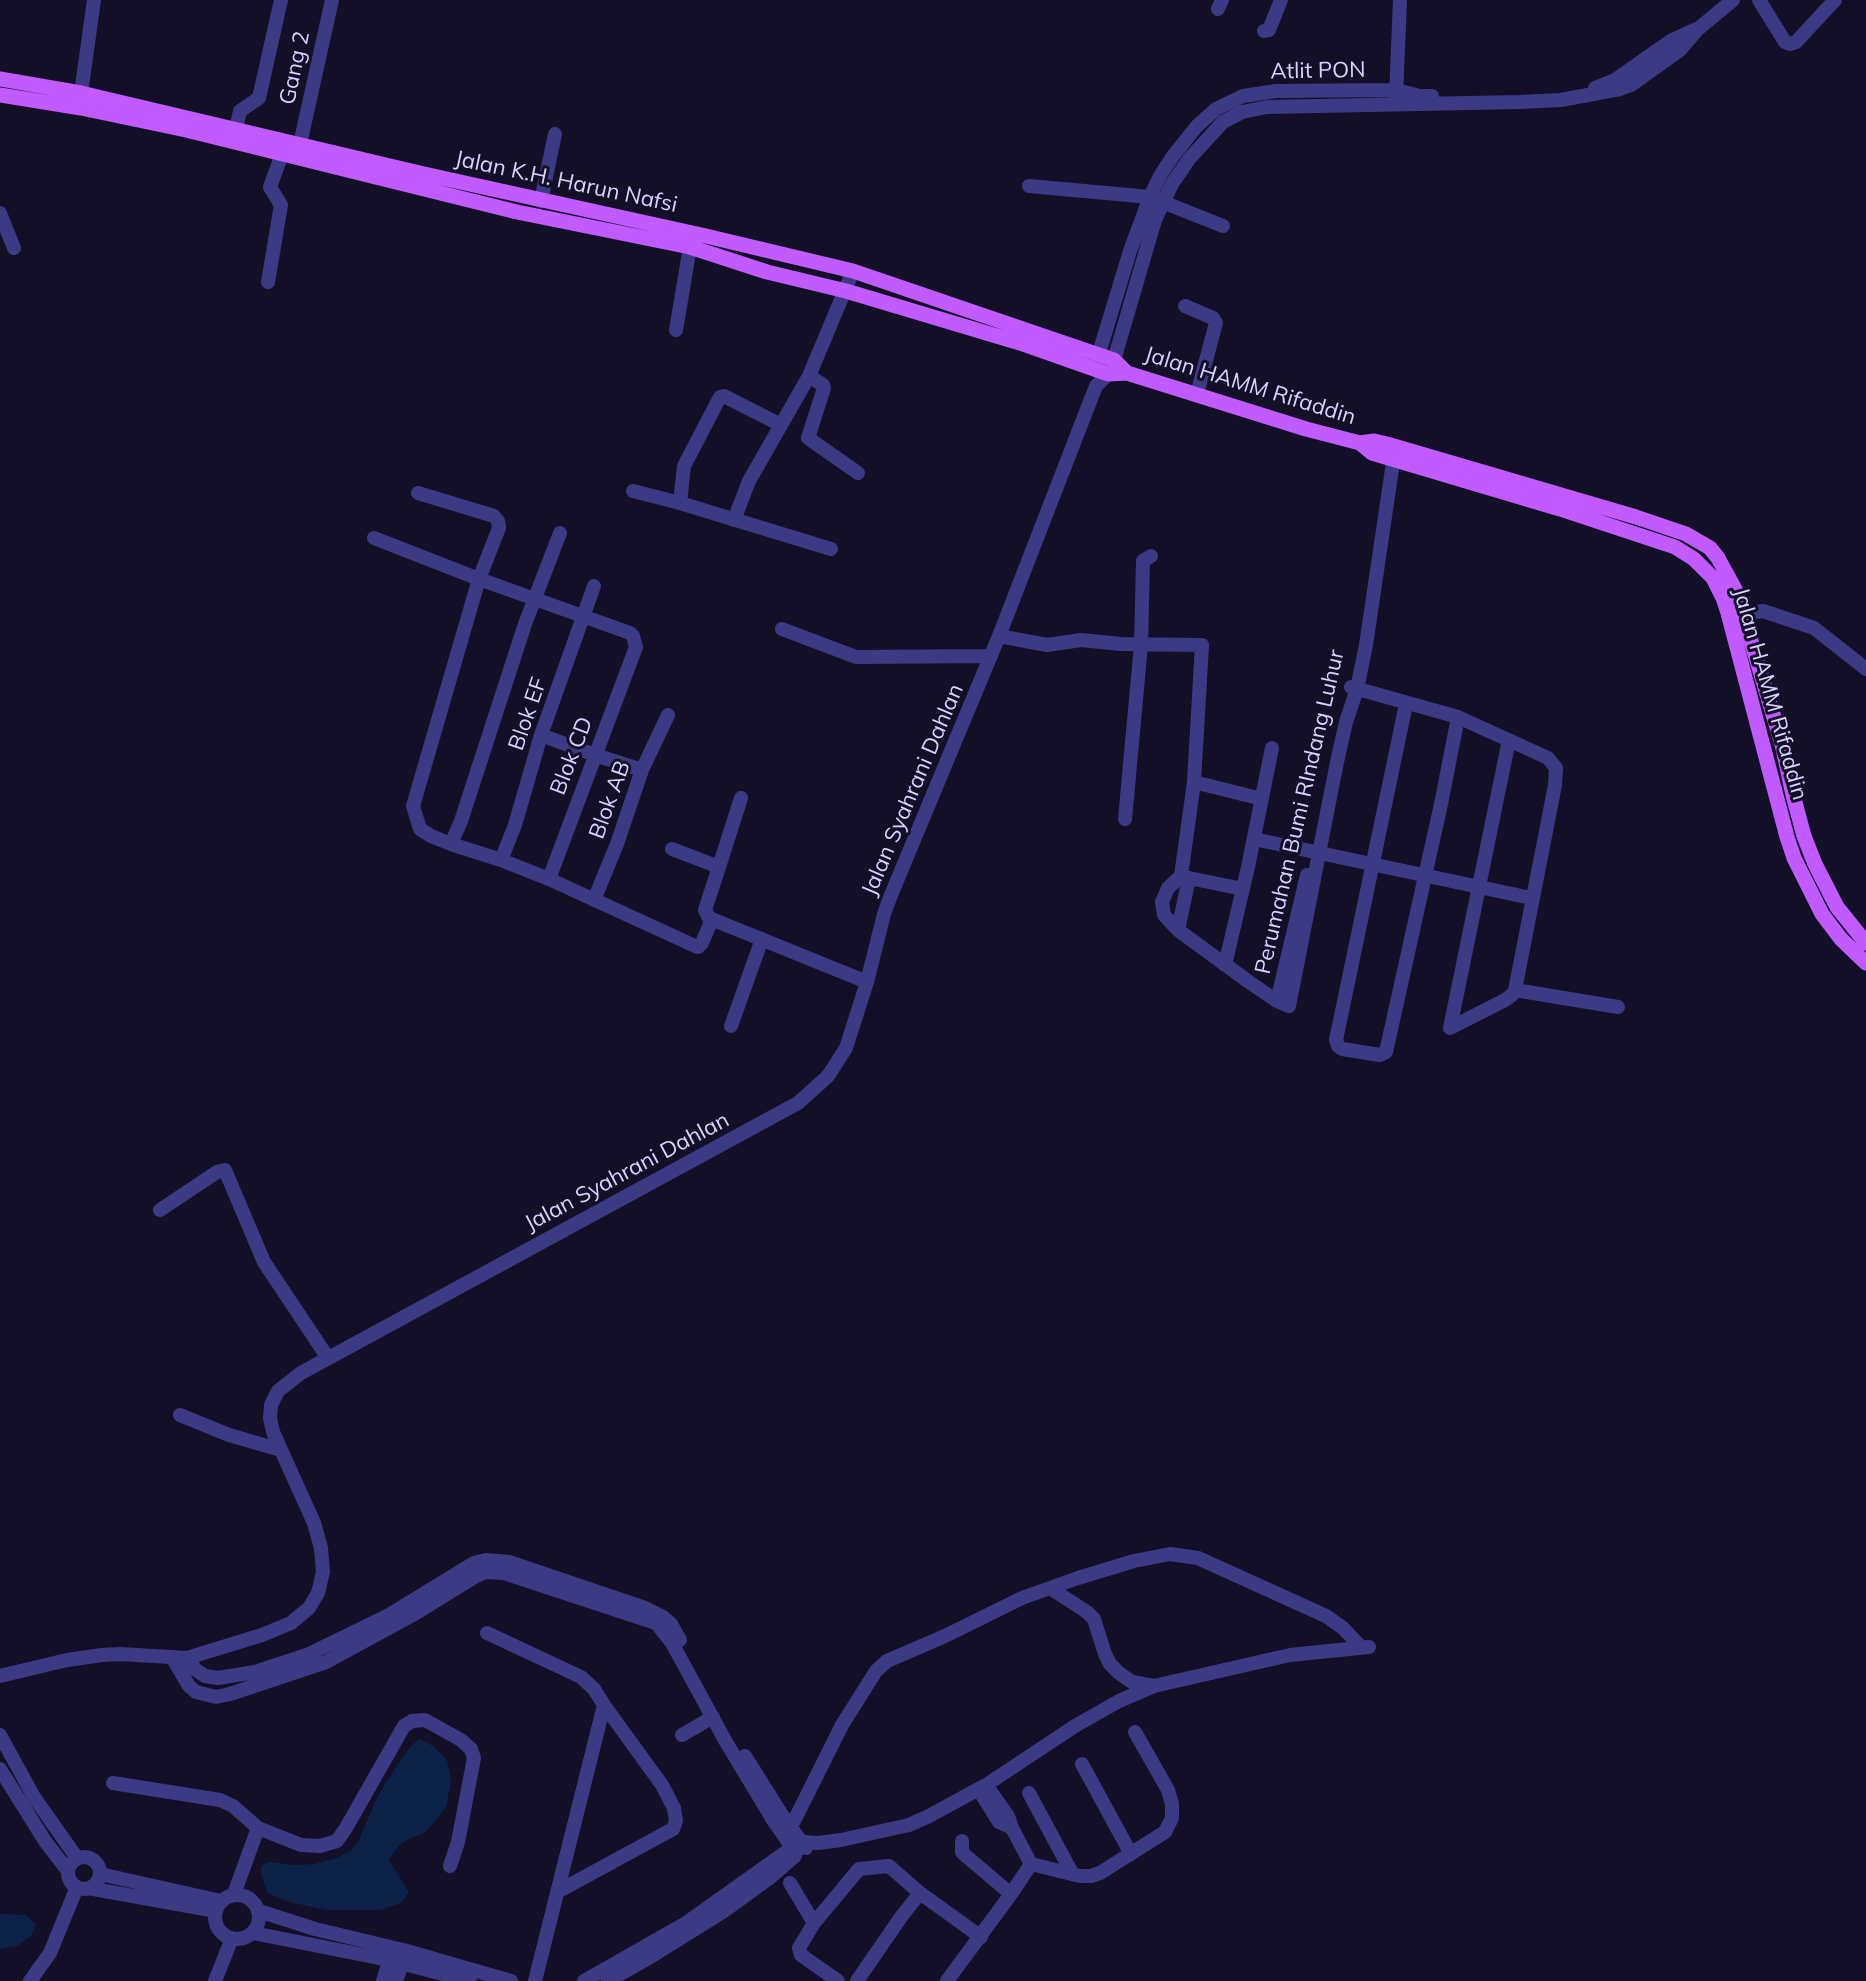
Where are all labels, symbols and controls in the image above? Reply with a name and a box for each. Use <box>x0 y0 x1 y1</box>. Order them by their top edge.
street label: Gang 2 <box>274 29 316 107</box>
street label: Atlit PON <box>1270 57 1366 85</box>
street label: Jalan K.H. Harun Nafsi <box>452 146 680 218</box>
street label: Jalan HAMM Rifaddin <box>1141 341 1359 431</box>
street label: Jalan HAMM Rifaddin <box>1727 585 1813 803</box>
street label: Perumahan Bumi RIndang Luhur <box>1250 647 1350 977</box>
street label: Blok EF <box>503 674 553 754</box>
street label: Jalan Syahrani Dahlan <box>856 680 970 900</box>
street label: Blok CD <box>545 713 599 799</box>
street label: Blok AB <box>584 757 636 843</box>
street label: Jalan Syahrani Dahlan <box>520 1107 734 1237</box>

